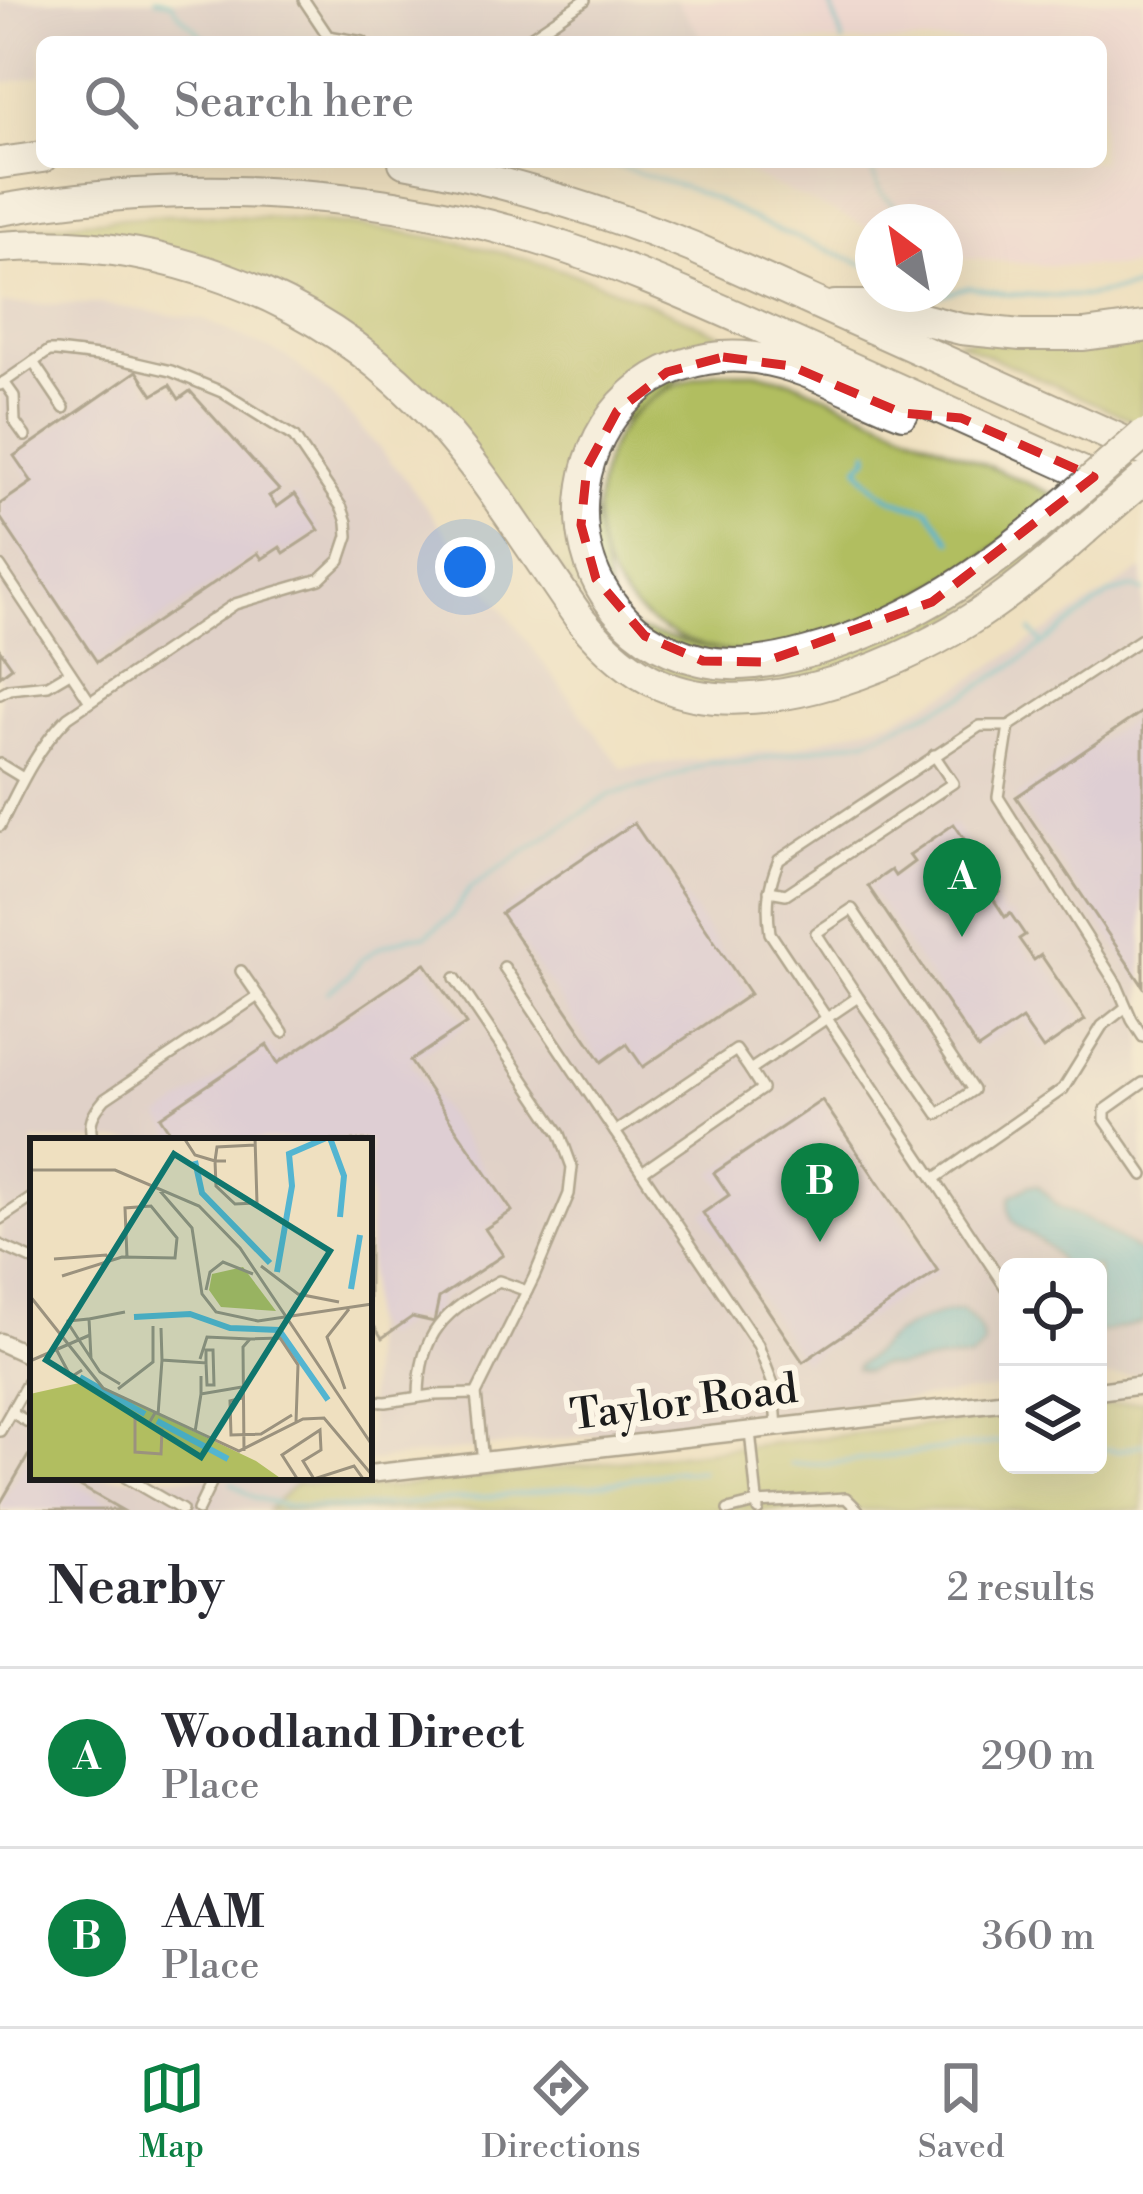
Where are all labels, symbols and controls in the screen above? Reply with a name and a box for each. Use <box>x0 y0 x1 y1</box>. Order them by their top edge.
search box <box>36 36 1107 168</box>
icon: search <box>78 69 144 135</box>
text: Search here <box>174 74 414 131</box>
north arrow <box>855 204 963 312</box>
your location <box>435 537 495 597</box>
pin: A <box>923 838 1001 937</box>
inset map <box>30 1138 372 1480</box>
pin: B <box>781 1143 859 1242</box>
map controls <box>999 1258 1107 1474</box>
button: locate <box>999 1258 1107 1366</box>
street label: Taylor Road <box>567 1363 801 1444</box>
button: layers <box>999 1366 1107 1474</box>
text: Nearby <box>48 1556 224 1620</box>
text: 2 results <box>947 1564 1095 1613</box>
text: Woodland Direct <box>162 1705 524 1762</box>
text: A <box>73 1733 101 1782</box>
text: 290 m <box>981 1733 1095 1782</box>
text: Place <box>162 1762 259 1811</box>
text: AAM <box>162 1885 265 1942</box>
text: B <box>72 1913 102 1962</box>
text: 360 m <box>982 1913 1095 1962</box>
text: Place <box>162 1942 259 1991</box>
tab: Map <box>139 2055 205 2168</box>
tab: Directions <box>482 2055 641 2168</box>
tab: Saved <box>918 2055 1004 2168</box>

